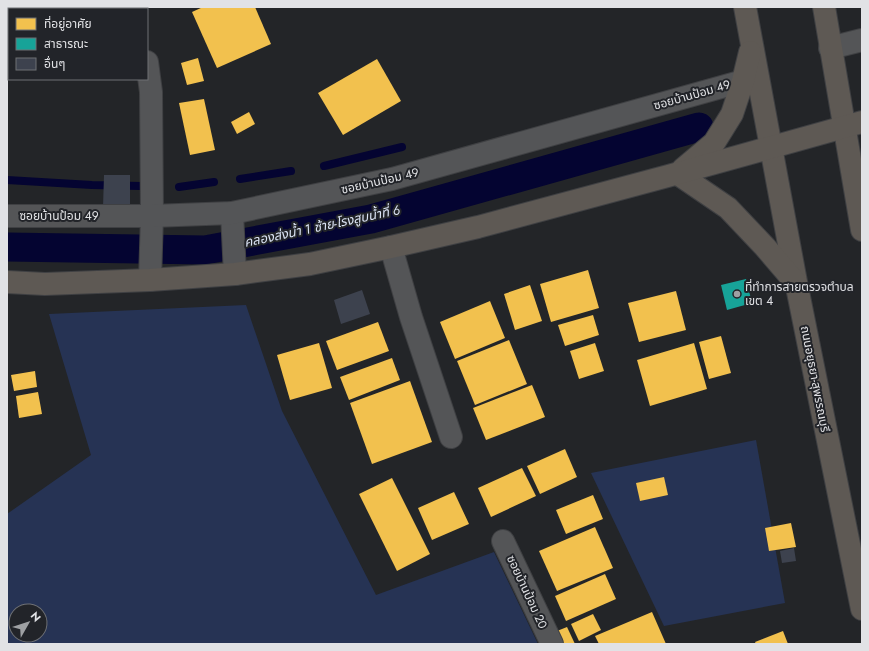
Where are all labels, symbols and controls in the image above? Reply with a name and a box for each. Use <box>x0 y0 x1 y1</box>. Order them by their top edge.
legend <box>8 8 148 80</box>
text: ที่อยู่อาศัย <box>44 15 92 33</box>
text: สาธารณะ <box>44 35 88 53</box>
text: อื่นๆ <box>44 55 65 73</box>
street label: ซอยบ้านป้อม 49 <box>651 75 733 115</box>
street label: ซอยบ้านป้อม 49 <box>339 163 421 199</box>
water label: คลองส่งน้ำ 1 ซ้าย-โรงสูบน้ำที่ 6 <box>242 200 402 252</box>
street label: ซอยบ้านป้อม 49 <box>19 207 99 225</box>
place label: ที่ทำการสายตรวจตำบล เขต 4 <box>745 278 854 310</box>
marker: ที่ทำการสายตรวจตำบล เขต 4 <box>732 289 742 299</box>
street label: ถนนอยุธยา-สุพรรณบุรี <box>796 324 834 434</box>
street label: ซอยบ้านป้อม 20 <box>502 552 552 632</box>
north arrow <box>8 603 48 643</box>
text: N <box>27 608 45 625</box>

